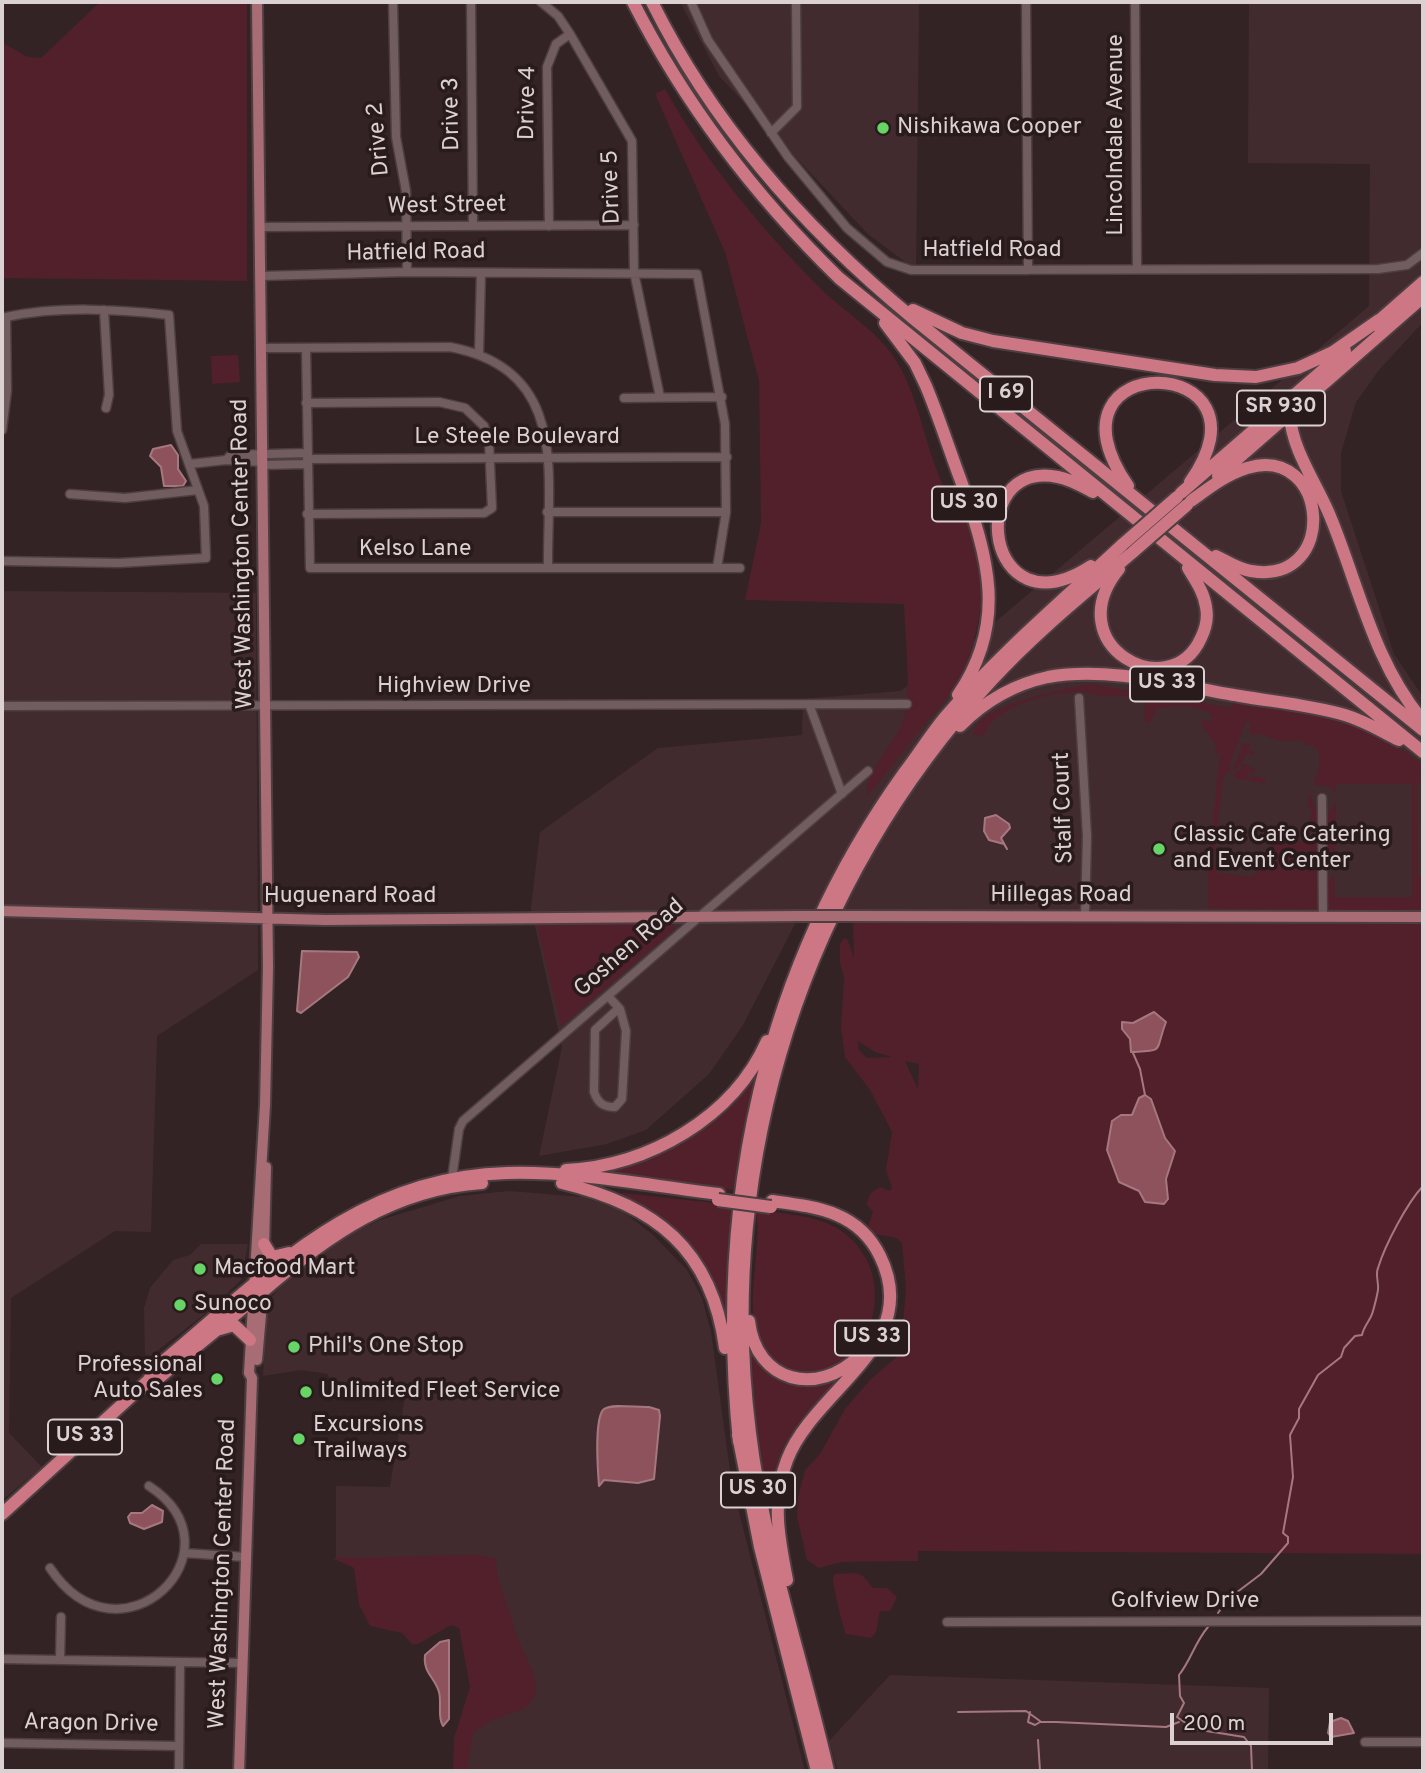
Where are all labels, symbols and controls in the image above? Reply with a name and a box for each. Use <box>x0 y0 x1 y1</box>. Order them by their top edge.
street label: Lincolndale Avenue <box>1103 34 1131 236</box>
street label: Drive 4 <box>515 66 543 140</box>
street label: Drive 3 <box>439 77 467 151</box>
street label: Drive 2 <box>363 101 397 177</box>
place label: Nishikawa Cooper <box>897 114 1082 142</box>
marker: Nishikawa Cooper <box>875 120 891 136</box>
street label: Drive 5 <box>598 149 628 225</box>
street label: West Street <box>387 192 507 222</box>
street label: Hatfield Road <box>922 237 1062 265</box>
street label: Hatfield Road <box>346 239 486 269</box>
road number: I 69 <box>980 376 1032 412</box>
road number: SR 930 <box>1237 390 1325 426</box>
street label: West Washington Center Road <box>227 398 261 710</box>
street label: Le Steele Boulevard <box>414 424 620 452</box>
road number: US 30 <box>932 486 1006 522</box>
street label: Kelso Lane <box>359 536 471 564</box>
road number: US 33 <box>1130 666 1204 702</box>
street label: Highview Drive <box>377 673 531 701</box>
street label: Stalf Court <box>1049 751 1081 865</box>
place label: Classic Cafe Catering and Event Center <box>1173 822 1391 876</box>
marker: Classic Cafe Catering and Event Center <box>1151 841 1167 857</box>
street label: Hillegas Road <box>990 882 1132 910</box>
street label: Huguenard Road <box>264 883 436 911</box>
street label: Goshen Road <box>569 894 691 1004</box>
place label: Macfood Mart <box>214 1255 355 1283</box>
marker: Macfood Mart <box>192 1261 208 1277</box>
place label: Sunoco <box>194 1291 272 1319</box>
marker: Sunoco <box>172 1297 188 1313</box>
road number: US 33 <box>835 1320 909 1356</box>
place label: Phil's One Stop <box>308 1333 464 1361</box>
marker: Phil's One Stop <box>286 1339 302 1355</box>
place label: Professional Auto Sales <box>77 1352 203 1406</box>
marker: Professional Auto Sales <box>209 1371 225 1387</box>
place label: Unlimited Fleet Service <box>320 1378 560 1406</box>
marker: Unlimited Fleet Service <box>298 1384 314 1400</box>
place label: Excursions Trailways <box>313 1412 424 1466</box>
street label: West Washington Center Road <box>205 1418 243 1730</box>
road number: US 33 <box>48 1420 122 1454</box>
marker: Excursions Trailways <box>291 1431 307 1447</box>
road number: US 30 <box>721 1472 795 1508</box>
street label: Golfview Drive <box>1111 1588 1259 1616</box>
scale bar <box>1173 1700 1336 1744</box>
street label: Aragon Drive <box>23 1710 159 1740</box>
text: 200 m <box>1183 1711 1245 1738</box>

